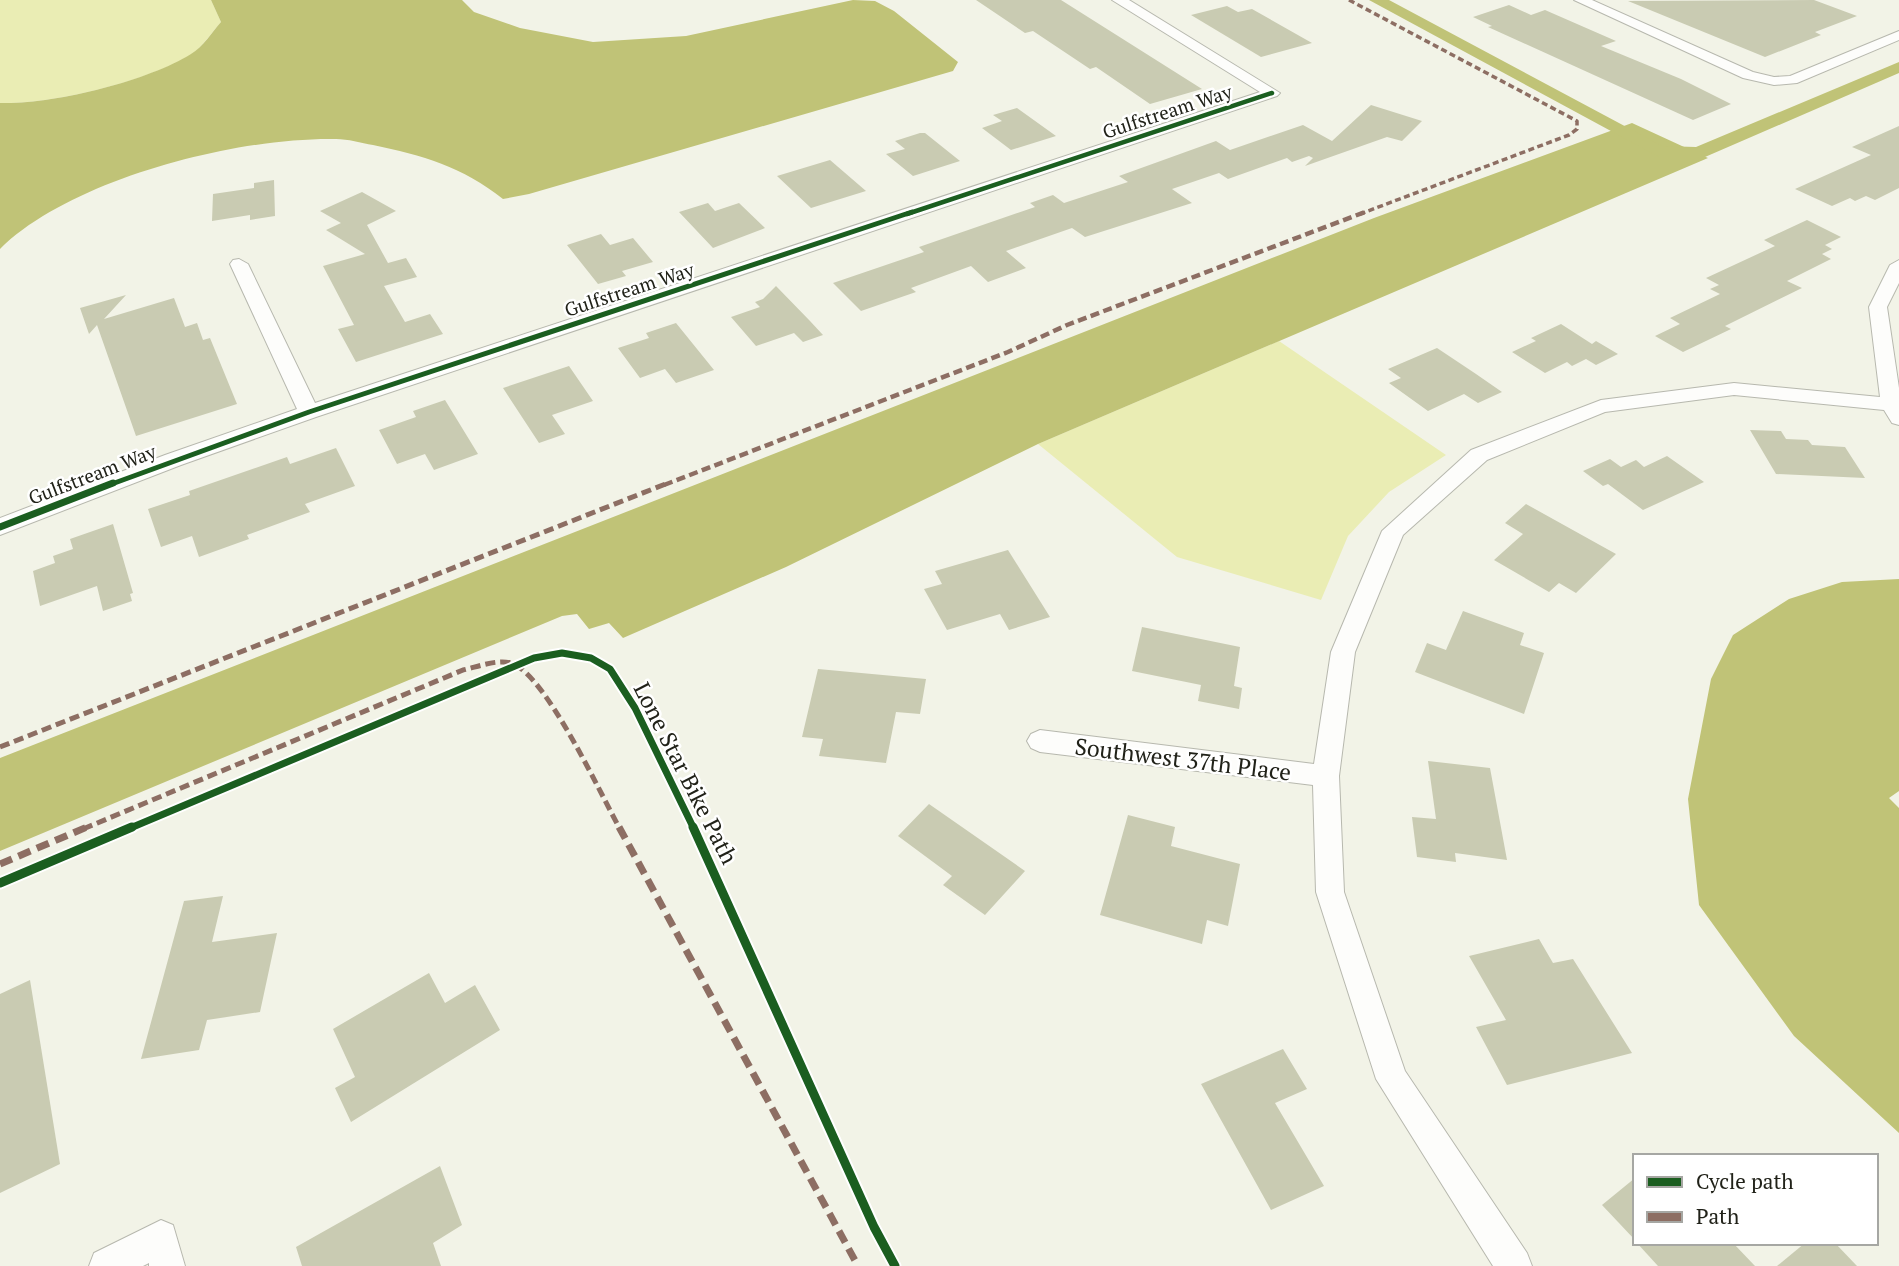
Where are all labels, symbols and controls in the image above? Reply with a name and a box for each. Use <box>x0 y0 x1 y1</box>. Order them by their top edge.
street label: Gulfstream Way <box>1099 78 1235 144</box>
street label: Gulfstream Way <box>561 256 697 322</box>
street label: Gulfstream Way <box>25 438 160 510</box>
street label: Lone Star Bike Path <box>627 677 745 870</box>
street label: Southwest 37th Place <box>1073 730 1293 788</box>
legend <box>1633 1154 1878 1245</box>
text: Cycle path <box>1696 1167 1794 1195</box>
text: Path <box>1696 1202 1739 1230</box>

